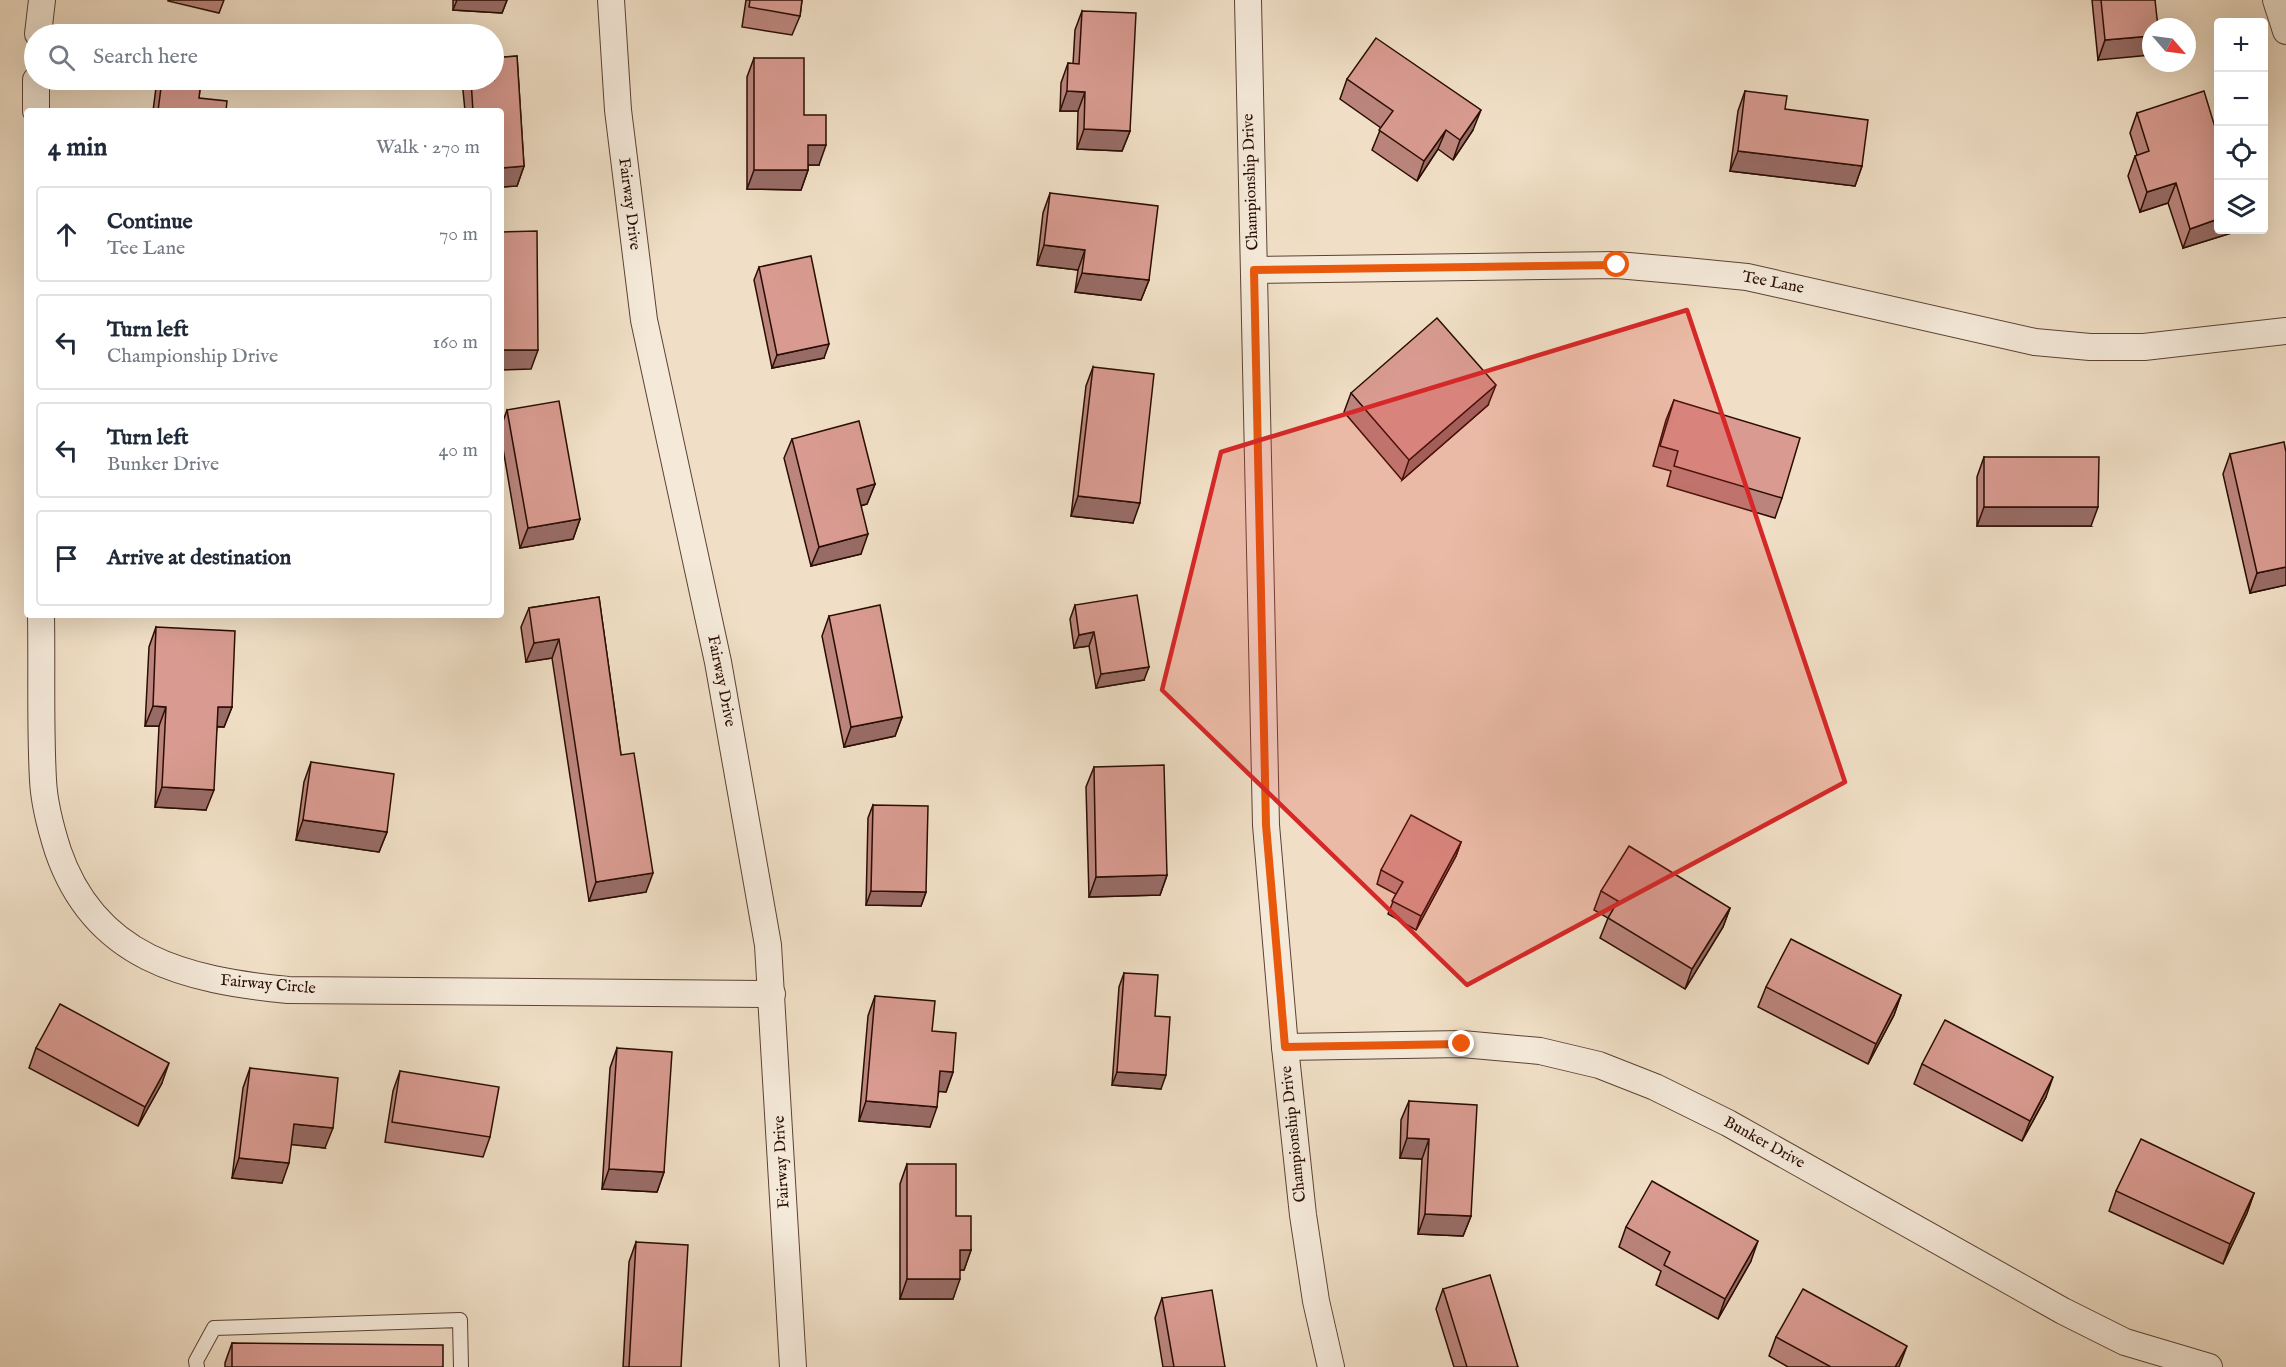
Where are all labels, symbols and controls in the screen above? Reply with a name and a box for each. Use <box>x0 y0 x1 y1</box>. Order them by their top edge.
north arrow <box>2142 18 2196 72</box>
map controls <box>2214 18 2268 234</box>
button: + <box>2214 18 2268 72</box>
search box <box>24 24 504 90</box>
icon: search <box>45 41 78 74</box>
text: Search here <box>93 43 198 71</box>
button: − <box>2214 72 2268 126</box>
street label: Championship Drive <box>1239 113 1263 251</box>
button: locate <box>2214 126 2268 180</box>
text: 4 min <box>48 131 107 164</box>
text: Walk · 270 m <box>376 135 480 160</box>
street label: Fairway Drive <box>613 157 645 251</box>
button: layers <box>2214 180 2268 234</box>
text: Continue <box>107 208 193 236</box>
icon: ahead <box>50 218 83 251</box>
text: 70 m <box>439 222 478 247</box>
text: Tee Lane <box>107 236 185 261</box>
route start <box>1603 251 1629 277</box>
street label: Tee Lane <box>1740 267 1806 299</box>
text: Turn left <box>107 316 189 344</box>
icon: left <box>50 326 83 359</box>
text: 160 m <box>432 330 478 355</box>
text: Championship Drive <box>107 344 278 369</box>
text: Turn left <box>107 424 189 452</box>
icon: left <box>50 434 83 467</box>
text: 40 m <box>439 438 478 463</box>
text: Bunker Drive <box>107 452 219 477</box>
icon: arrive <box>50 542 83 575</box>
text: Arrive at destination <box>107 544 291 572</box>
street label: Fairway Drive <box>702 633 740 729</box>
street label: Fairway Circle <box>219 971 317 999</box>
route end <box>1448 1030 1474 1056</box>
street label: Championship Drive <box>1277 1065 1311 1203</box>
street label: Bunker Drive <box>1720 1112 1808 1174</box>
street label: Fairway Drive <box>770 1115 794 1209</box>

